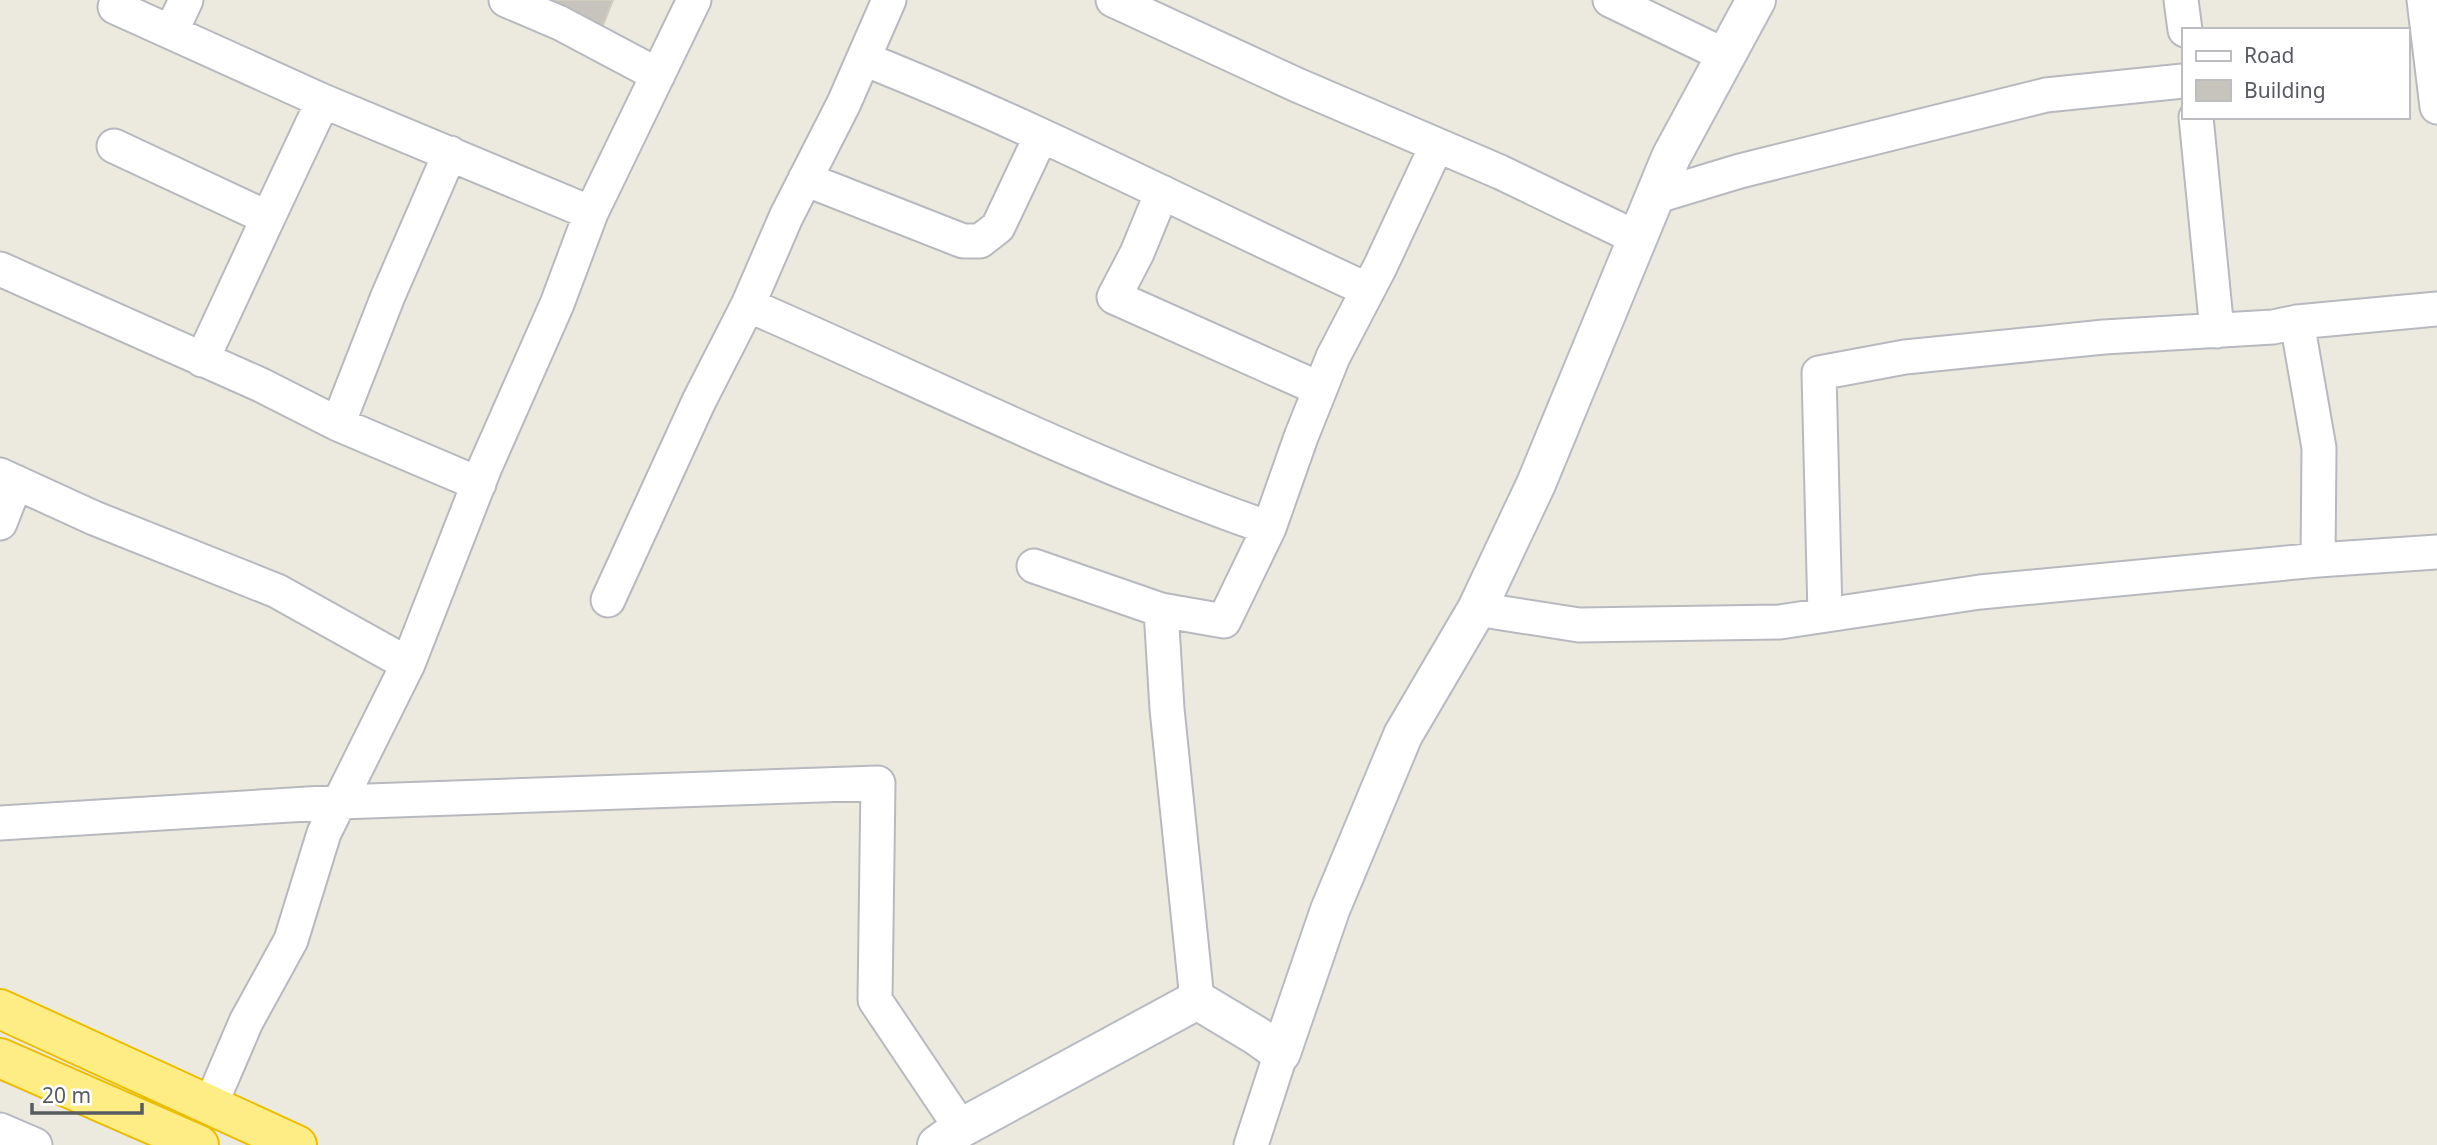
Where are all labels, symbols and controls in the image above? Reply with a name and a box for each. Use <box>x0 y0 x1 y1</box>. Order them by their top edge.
legend <box>2182 28 2409 119</box>
text: Road <box>2244 41 2294 69</box>
text: Building <box>2244 76 2326 104</box>
scale bar <box>32 1072 142 1116</box>
text: 20 m <box>42 1081 91 1109</box>

